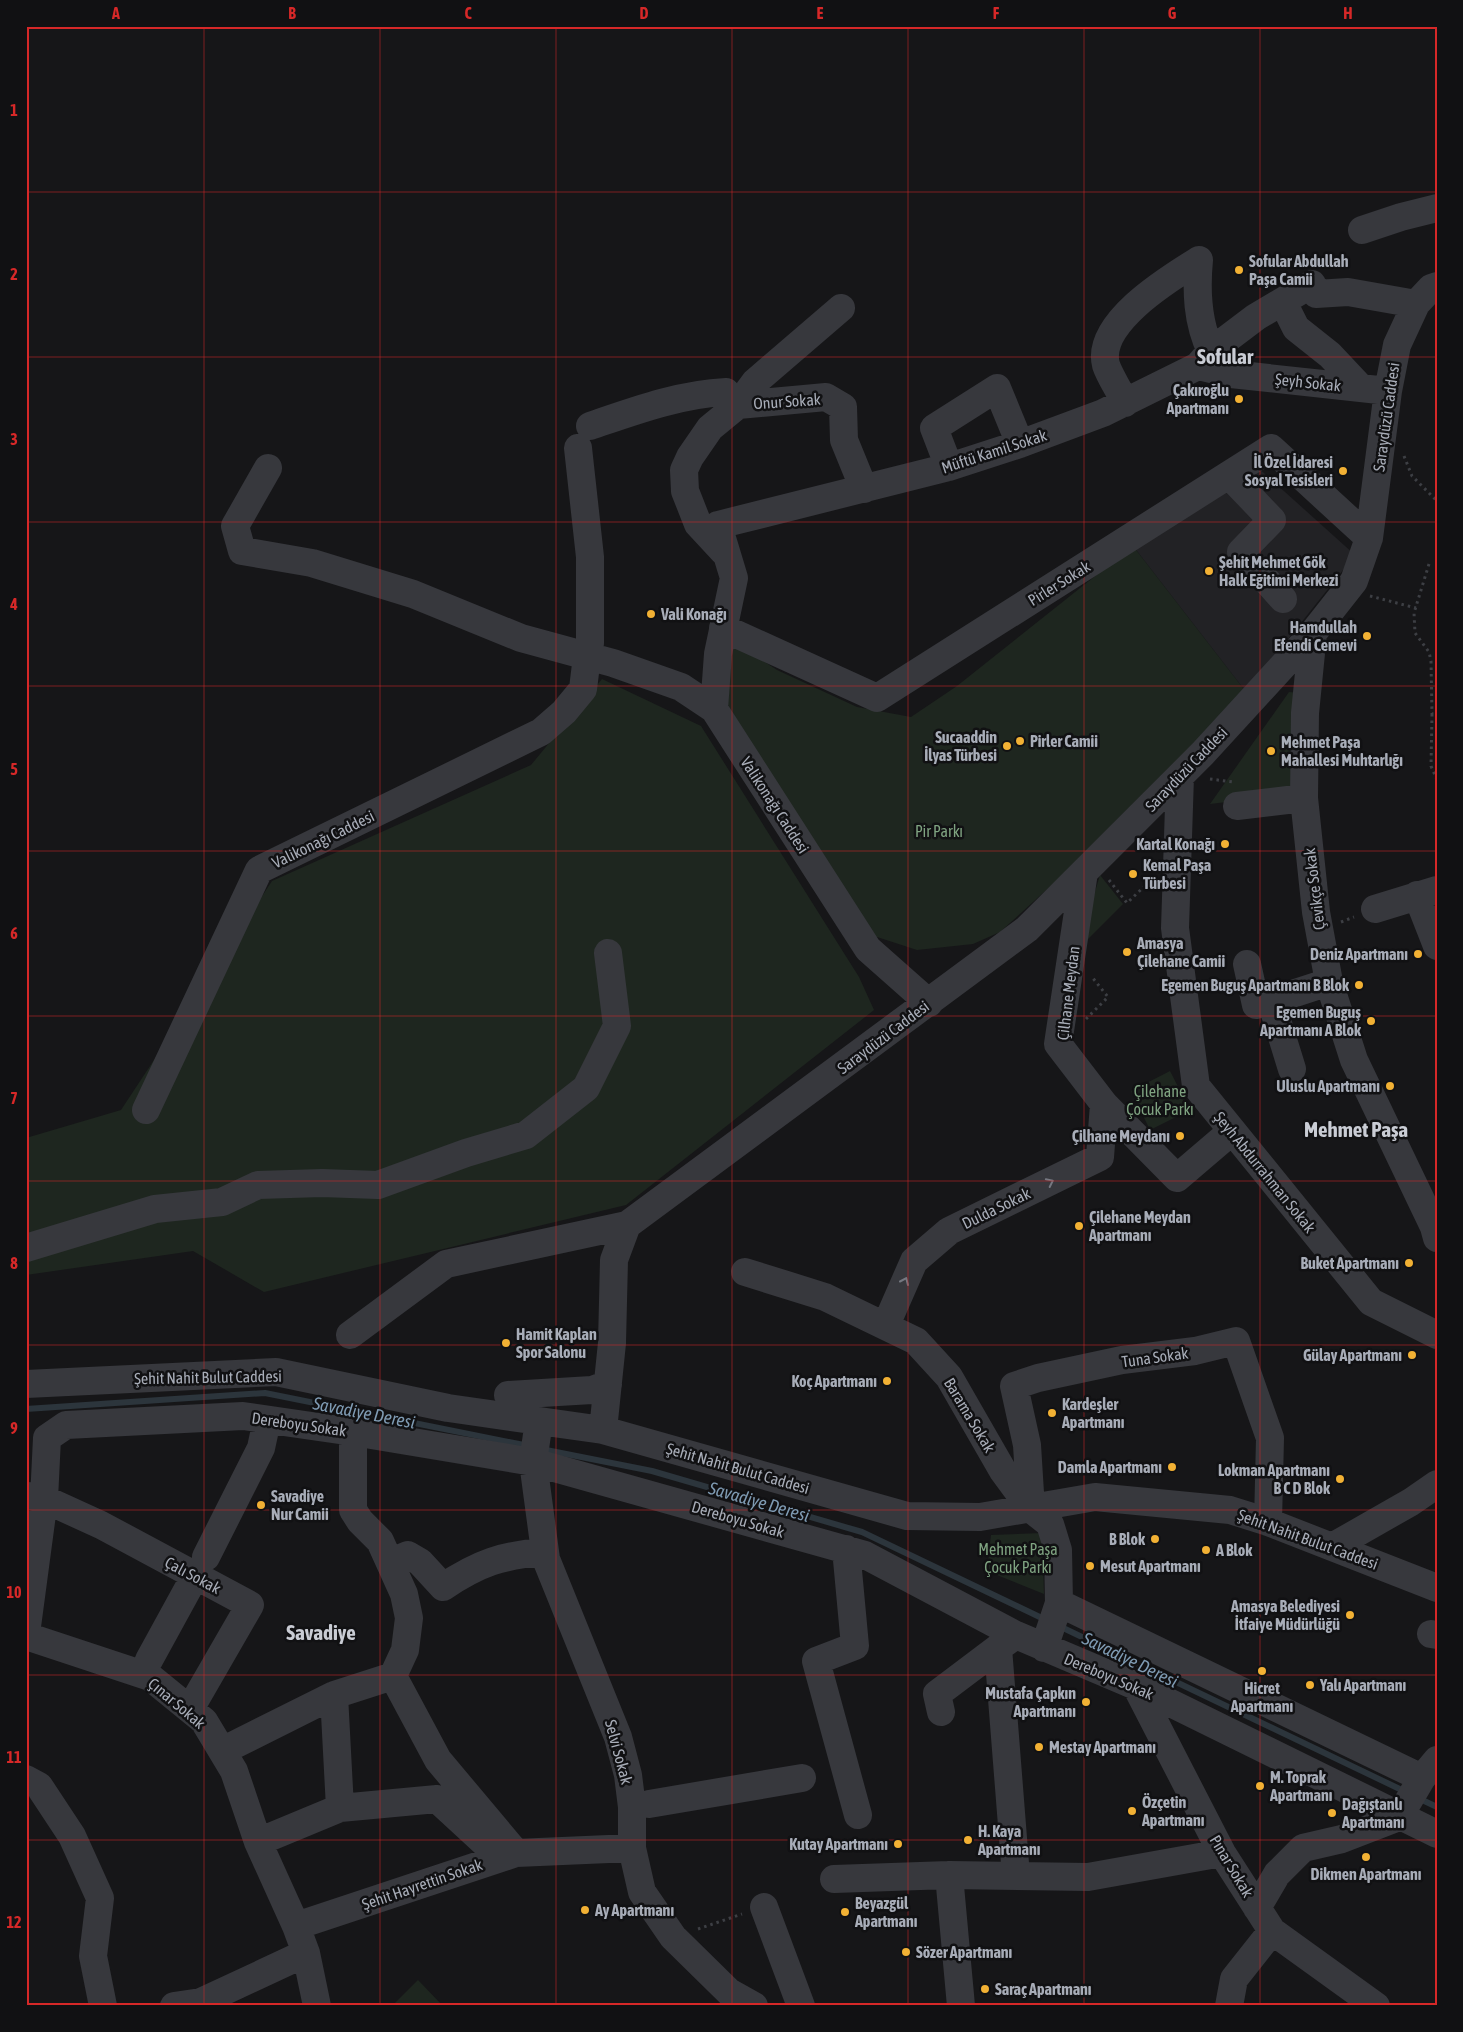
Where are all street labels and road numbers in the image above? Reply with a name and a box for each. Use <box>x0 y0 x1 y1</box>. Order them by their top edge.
street label: Saraydüzü Caddesi <box>1369 361 1404 473</box>
street label: Şeyh Sokak <box>1274 370 1342 395</box>
street label: Onur Sokak <box>753 390 821 412</box>
street label: Müftü Kamil Sokak <box>939 425 1049 477</box>
street label: Pirler Sokak <box>1025 557 1093 609</box>
street label: Saraydüzü Caddesi <box>1141 723 1231 815</box>
street label: Valikonağı Caddesi <box>736 753 813 857</box>
street label: Valikonağı Caddesi <box>269 807 377 872</box>
street label: Çevikçe Sokak <box>1300 847 1329 931</box>
street label: Çilhane Meydan <box>1053 945 1084 1041</box>
street label: Saraydüzü Caddesi <box>834 997 933 1078</box>
street label: Şeyh Abdurrahman Sokak <box>1210 1108 1319 1237</box>
street label: Dulda Sokak <box>959 1184 1033 1232</box>
street label: Tuna Sokak <box>1121 1343 1189 1371</box>
street label: Şehit Nahit Bulut Caddesi <box>134 1367 282 1388</box>
street label: Barama Sokak <box>941 1374 999 1456</box>
street label: Dereboyu Sokak <box>250 1408 348 1441</box>
street label: Şehit Nahit Bulut Caddesi <box>664 1439 812 1498</box>
street label: Dereboyu Sokak <box>689 1497 786 1542</box>
street label: Şehit Nahit Bulut Caddesi <box>1235 1505 1381 1574</box>
street label: Çalı Sokak <box>162 1553 224 1598</box>
street label: Dereboyu Sokak <box>1061 1649 1156 1704</box>
street label: Çınar Sokak <box>144 1674 209 1733</box>
street label: Selvi Sokak <box>602 1718 636 1786</box>
street label: Pınar Sokak <box>1206 1832 1258 1900</box>
street label: Şehit Hayrettin Sokak <box>359 1855 485 1914</box>

